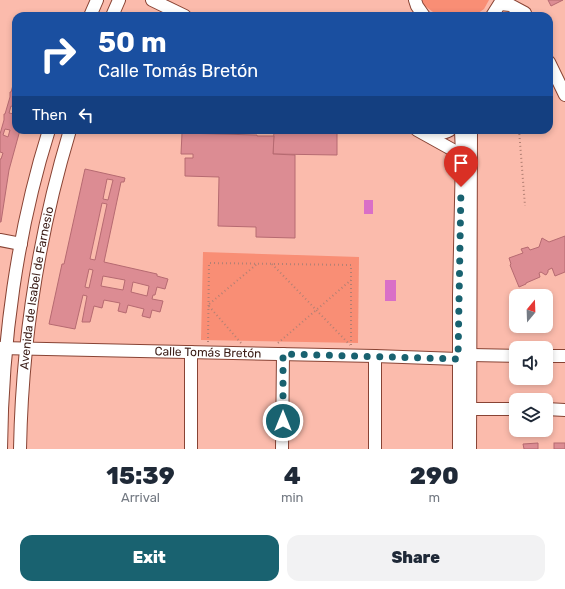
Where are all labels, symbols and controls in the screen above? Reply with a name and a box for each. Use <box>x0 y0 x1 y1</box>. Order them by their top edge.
text: 50 m <box>98 26 167 59</box>
icon: right <box>32 28 84 80</box>
text: Calle Tomás Bretón <box>98 60 258 82</box>
icon: left <box>75 104 97 126</box>
text: Then <box>32 106 67 124</box>
pin <box>444 146 478 187</box>
icon: arrive <box>450 152 472 174</box>
street label: Avenida de Isabel de Farnesio <box>17 205 57 370</box>
north arrow <box>509 289 553 333</box>
map controls <box>509 289 553 437</box>
button: sound <box>509 341 553 385</box>
street label: Calle Tomás Bretón <box>154 344 262 361</box>
button: layers <box>509 393 553 437</box>
position arrow <box>262 400 304 442</box>
text: 15:39 <box>106 462 175 490</box>
text: 4 <box>284 462 301 490</box>
text: 290 <box>410 462 459 490</box>
text: Arrival <box>121 490 160 505</box>
text: min <box>281 490 304 505</box>
text: m <box>428 490 440 505</box>
button: Exit <box>20 535 279 581</box>
button: Share <box>287 535 545 581</box>

